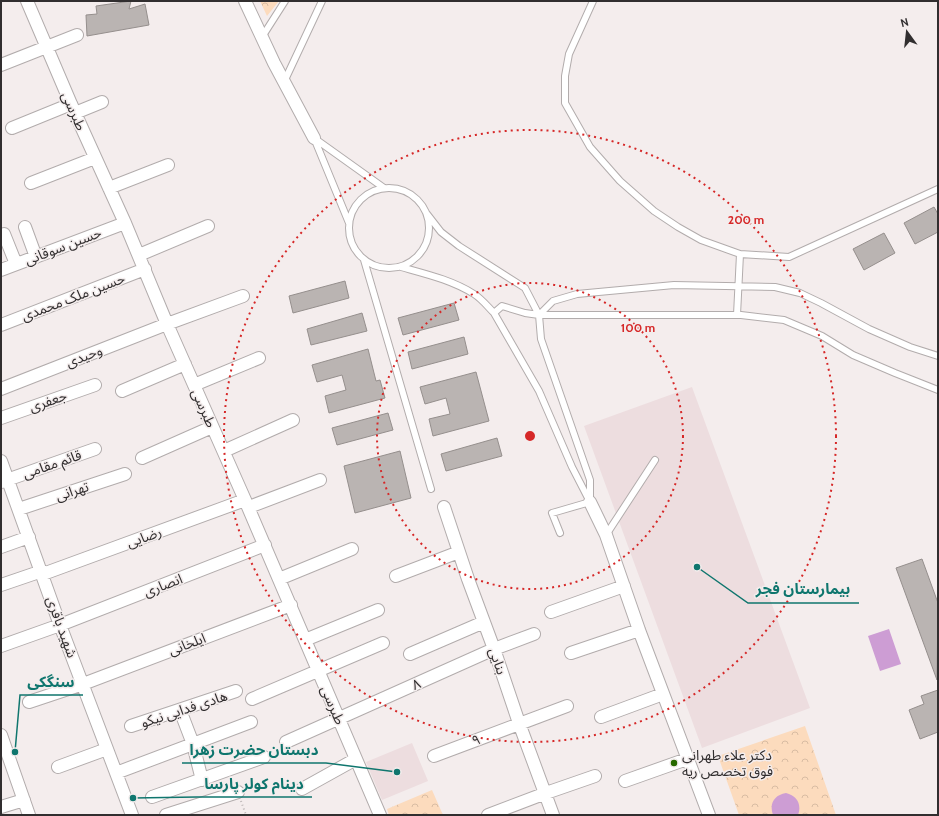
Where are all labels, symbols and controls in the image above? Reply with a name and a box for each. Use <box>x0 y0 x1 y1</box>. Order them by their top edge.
north arrow <box>887 12 927 52</box>
text: N <box>899 15 910 30</box>
street label: طبرسی <box>58 89 90 133</box>
text: 200 m <box>728 212 764 227</box>
street label: حسین سوقانی <box>22 223 104 269</box>
street label: حسین ملک محمدی <box>19 269 127 325</box>
text: 100 m <box>621 320 655 335</box>
street label: وحیدی <box>63 341 105 371</box>
street label: جعفری <box>27 386 69 416</box>
street label: طبرسی <box>188 386 220 430</box>
centre of rings <box>523 429 537 443</box>
street label: قائم مقامی <box>20 446 84 484</box>
street label: تهرانی <box>53 477 91 505</box>
street label: رضایی <box>124 522 164 552</box>
street label: انصاری <box>141 569 185 601</box>
callout: بیمارستان فجر <box>748 576 859 603</box>
text: بیمارستان فجر <box>755 580 850 598</box>
street label: شهید باقری <box>43 594 81 660</box>
street label: ایلخانی <box>166 629 208 659</box>
street label: بنایی <box>485 645 511 677</box>
callout: سنگکی <box>20 668 83 695</box>
text: سنگکی <box>27 673 75 691</box>
street label: ۸ <box>409 674 423 694</box>
street label: طبرسی <box>317 683 349 727</box>
street label: هادی فدایی نیکو <box>138 687 230 731</box>
street label: ۹ <box>469 730 483 750</box>
callout: دبستان حضرت زهرا <box>182 736 326 763</box>
text: دبستان حضرت زهرا <box>190 741 319 759</box>
place label: دکتر علاء طهرانی فوق تخصص ریه <box>682 746 773 780</box>
marker: دکتر علاء طهرانی فوق تخصص ریه <box>669 758 679 768</box>
callout: دینام کولر پارسا <box>197 770 312 797</box>
text: دینام کولر پارسا <box>204 775 304 795</box>

